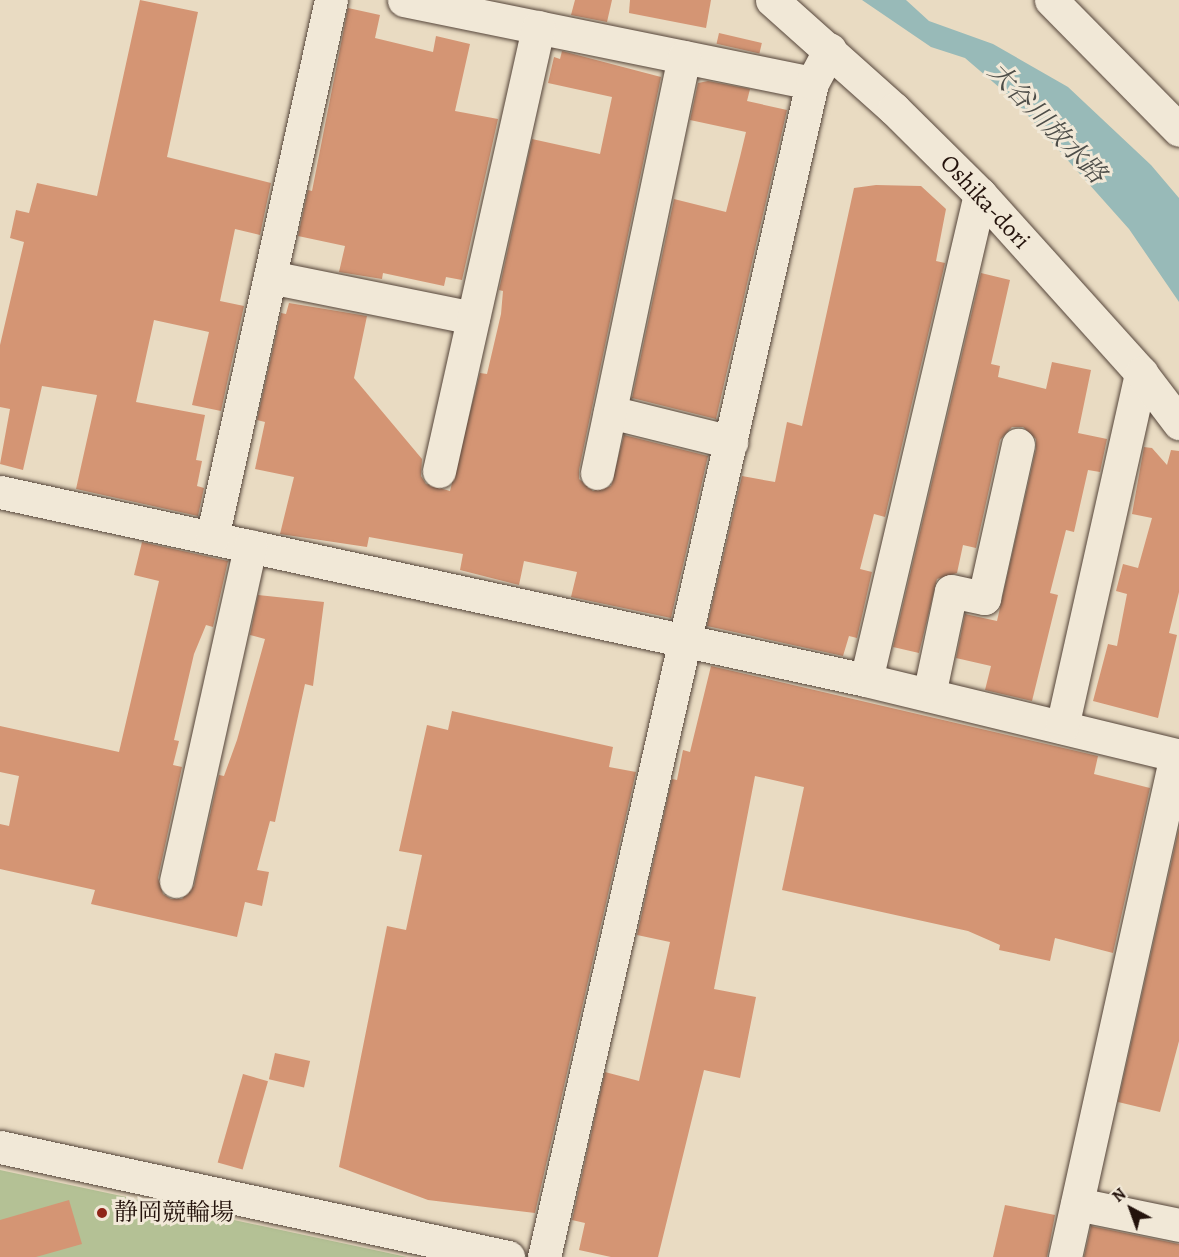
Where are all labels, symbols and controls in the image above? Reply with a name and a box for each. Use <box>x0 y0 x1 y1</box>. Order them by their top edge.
water label: 大谷川放水路 <box>982 56 1112 190</box>
street label: Oshika-dori <box>934 149 1036 255</box>
north arrow <box>1101 1179 1161 1239</box>
text: N <box>1108 1183 1131 1208</box>
place label: 静岡競輪場 <box>114 1199 234 1227</box>
marker: 静岡競輪場 <box>95 1206 109 1220</box>

